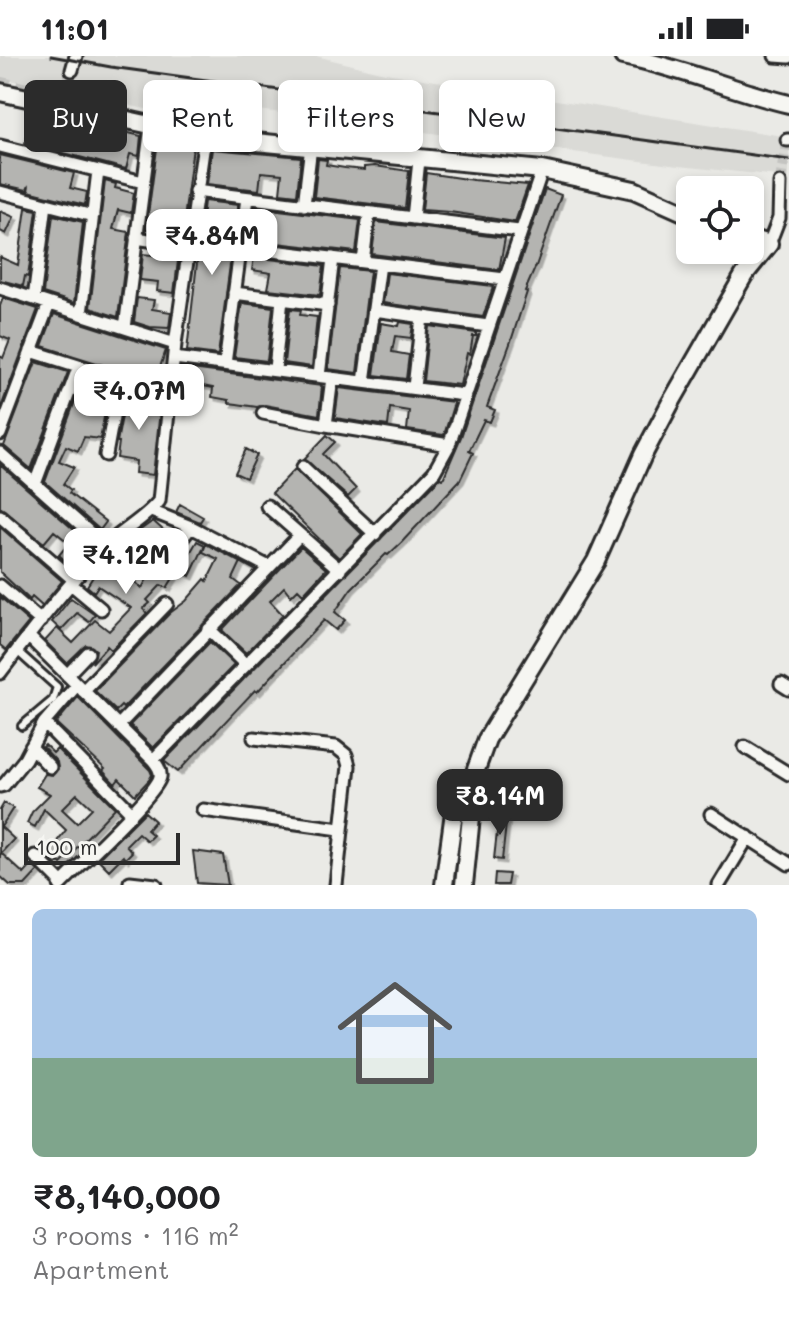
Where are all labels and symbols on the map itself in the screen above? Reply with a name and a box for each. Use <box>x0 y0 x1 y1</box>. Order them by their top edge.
pin: ₹4.84M <box>147 209 277 277</box>
pin: ₹4.07M <box>74 364 204 432</box>
pin: ₹4.12M <box>61 528 191 596</box>
pin: ₹8.14M <box>435 769 565 837</box>
scale bar <box>24 829 180 865</box>

